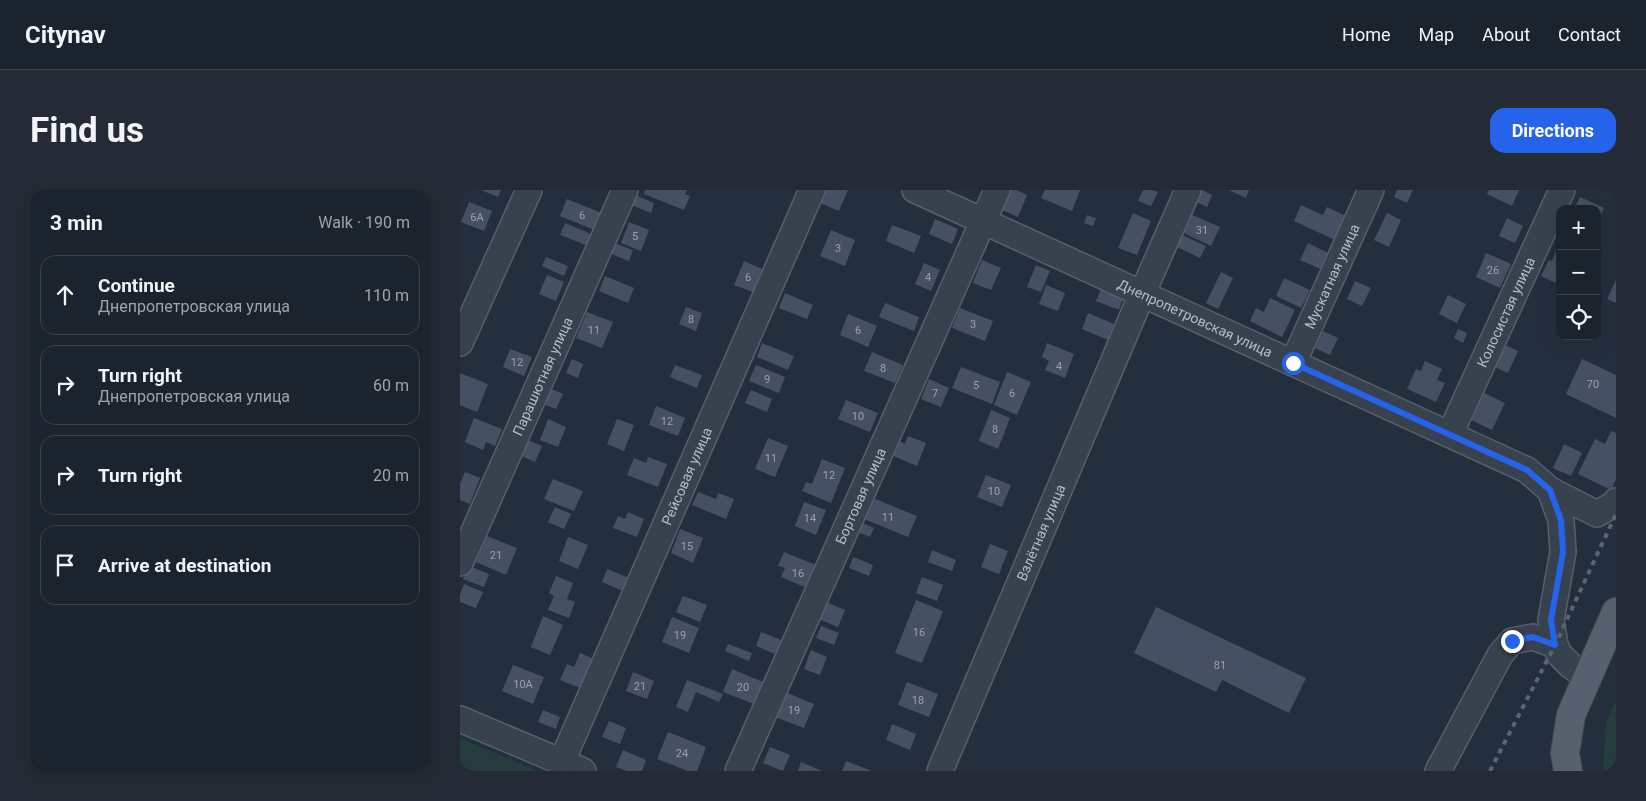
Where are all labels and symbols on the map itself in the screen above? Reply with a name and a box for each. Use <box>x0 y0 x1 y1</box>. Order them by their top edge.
house number: 6 <box>579 209 585 222</box>
house number: 6А <box>470 211 485 224</box>
street label: Мускатная улица <box>1301 221 1363 331</box>
house number: 31 <box>1196 224 1208 237</box>
house number: 5 <box>632 230 638 243</box>
house number: 3 <box>835 242 841 255</box>
street label: Колосистая улица <box>1474 255 1538 370</box>
house number: 26 <box>1487 264 1499 277</box>
house number: 6 <box>745 271 751 284</box>
house number: 4 <box>925 271 931 284</box>
street label: Днепропетровская улица <box>1115 276 1275 360</box>
house number: 8 <box>688 313 694 326</box>
street label: Парашютная улица <box>509 315 576 438</box>
house number: 3 <box>970 318 976 331</box>
house number: 11 <box>588 324 600 337</box>
house number: 6 <box>855 324 861 337</box>
route start <box>1282 352 1305 375</box>
house number: 12 <box>511 356 523 369</box>
house number: 4 <box>1056 360 1062 373</box>
house number: 8 <box>880 362 886 375</box>
house number: 9 <box>764 373 770 386</box>
house number: 70 <box>1587 378 1599 391</box>
house number: 5 <box>973 379 979 392</box>
house number: 7 <box>932 387 938 400</box>
house number: 6 <box>1009 387 1015 400</box>
house number: 10 <box>852 410 864 423</box>
house number: 12 <box>661 415 673 428</box>
house number: 8 <box>992 423 998 436</box>
street label: Рейсовая улица <box>658 425 715 527</box>
street label: Бортовая улица <box>832 445 889 547</box>
house number: 11 <box>765 452 777 465</box>
house number: 12 <box>823 469 835 482</box>
street label: Взлётная улица <box>1013 482 1069 583</box>
house number: 10 <box>988 485 1000 498</box>
house number: 11 <box>882 511 894 524</box>
house number: 14 <box>804 512 816 525</box>
house number: 15 <box>681 540 693 553</box>
house number: 21 <box>490 549 502 562</box>
house number: 16 <box>792 567 804 580</box>
house number: 16 <box>913 626 925 639</box>
house number: 19 <box>674 629 686 642</box>
route end <box>1501 630 1524 653</box>
house number: 81 <box>1214 659 1226 672</box>
house number: 10А <box>513 678 534 691</box>
house number: 21 <box>634 680 646 693</box>
house number: 20 <box>737 681 749 694</box>
house number: 18 <box>912 694 924 707</box>
house number: 19 <box>788 704 800 717</box>
house number: 24 <box>676 747 688 760</box>

